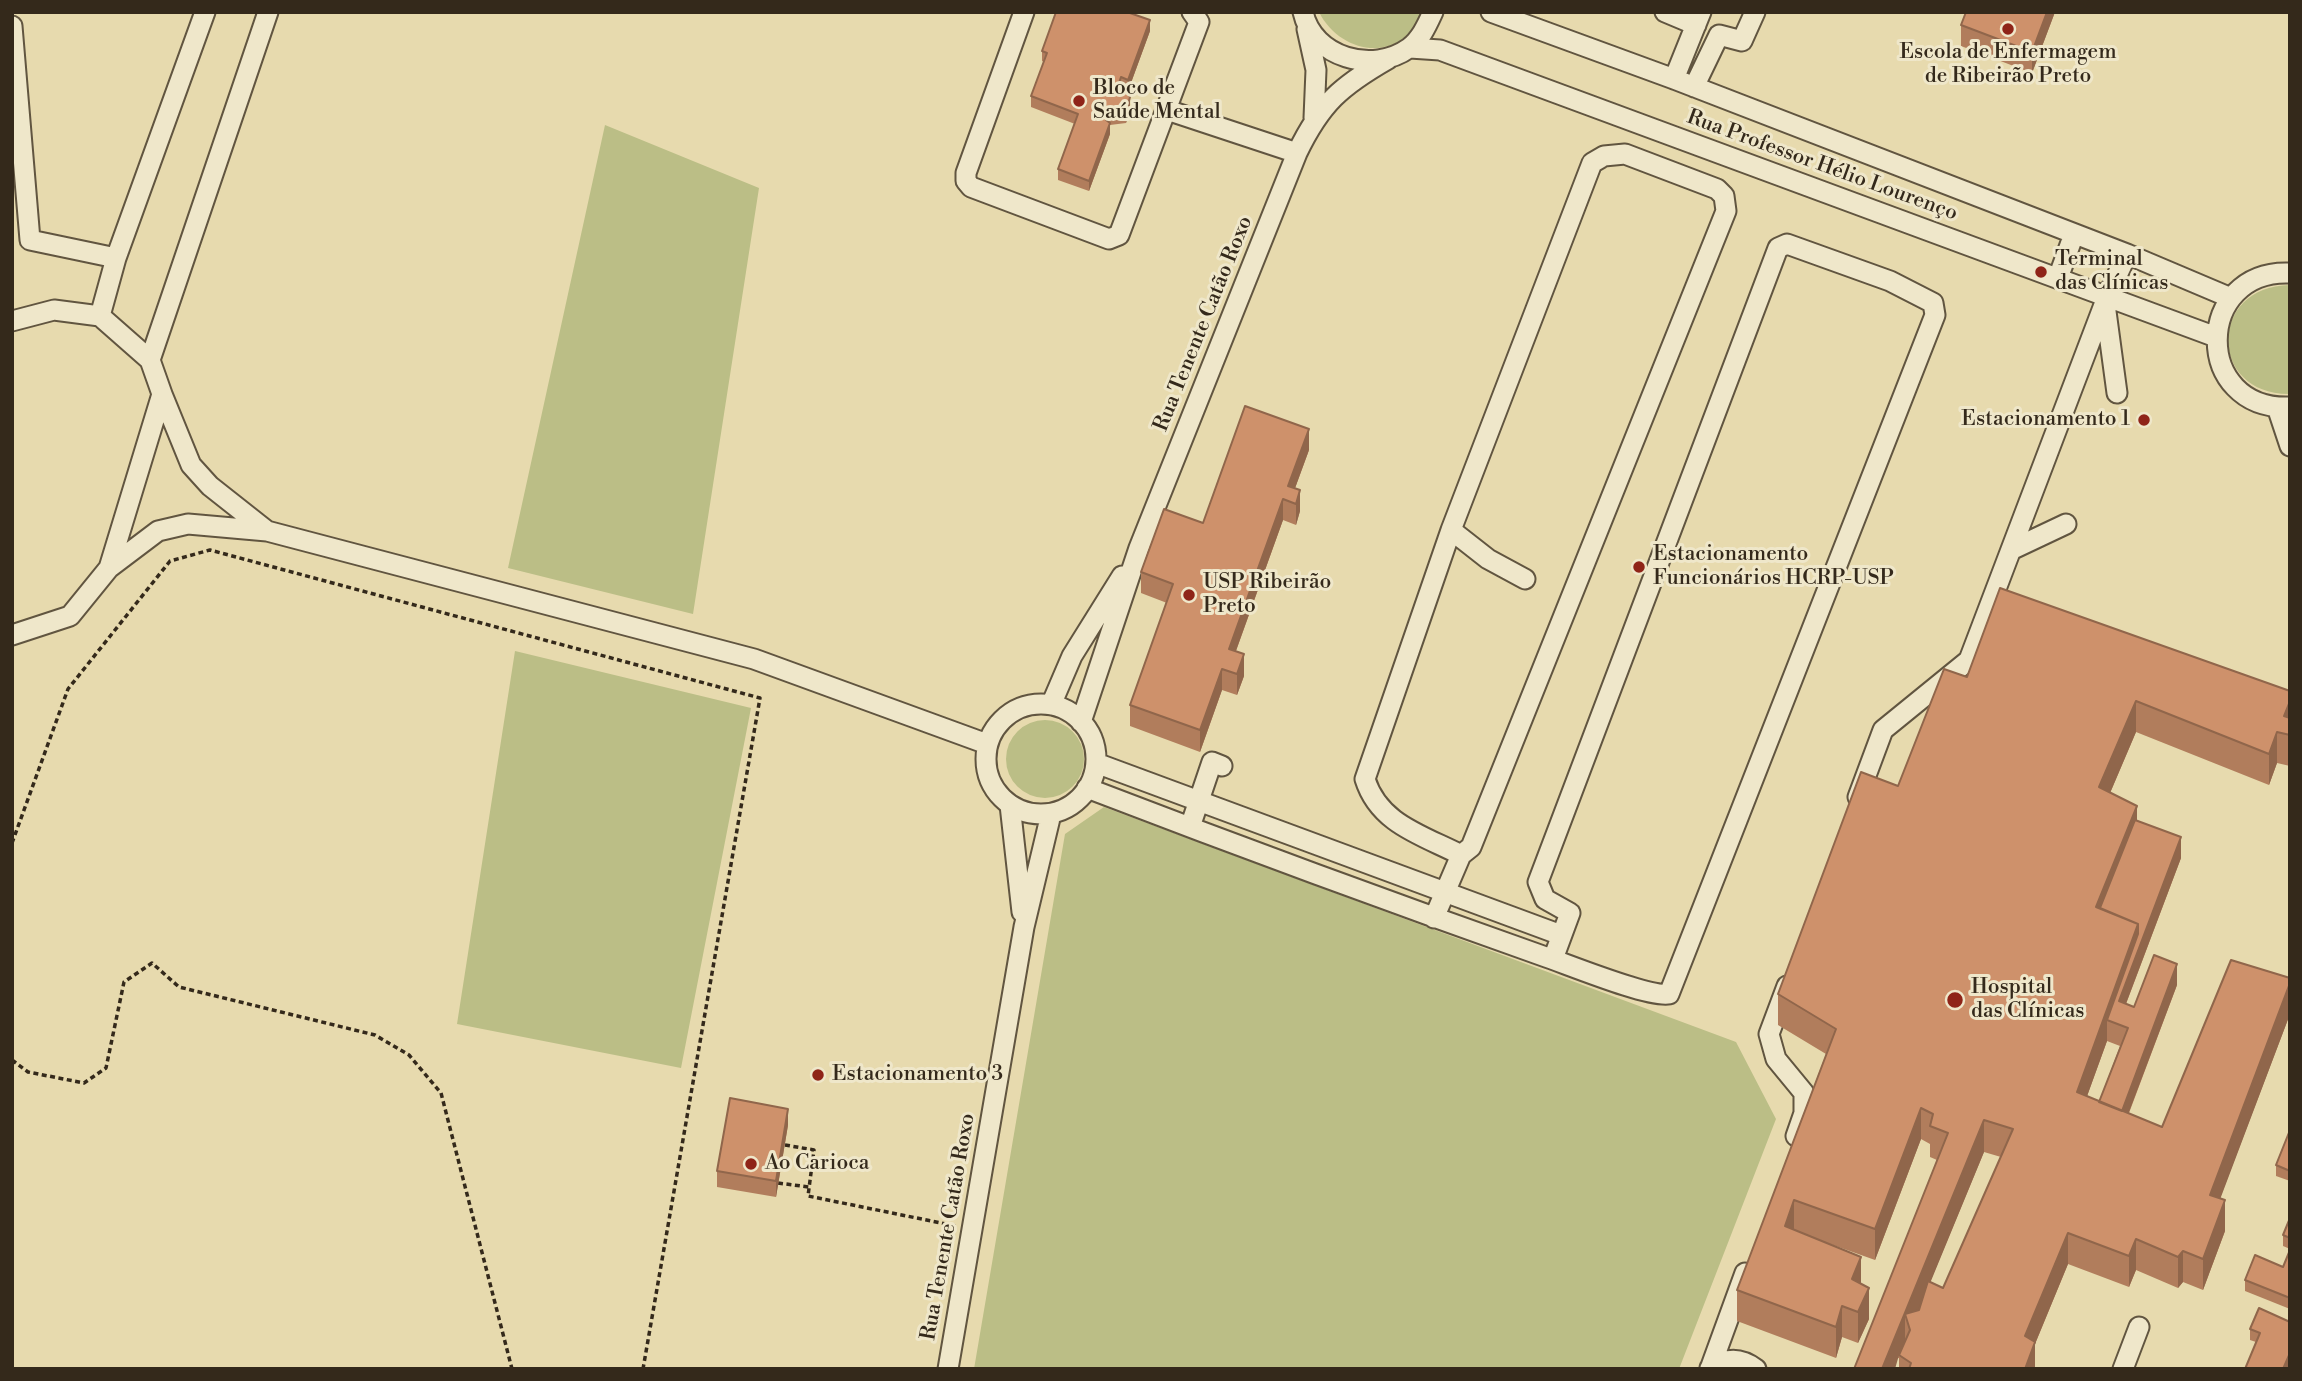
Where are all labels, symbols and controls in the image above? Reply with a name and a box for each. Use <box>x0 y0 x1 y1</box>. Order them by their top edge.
marker: Escola de Enfermagem de Ribeirão Preto <box>2000 21 2016 37</box>
place label: Escola de Enfermagem de Ribeirão Preto <box>1899 40 2117 90</box>
place label: Bloco de Saúde Mental <box>1093 76 1221 126</box>
marker: Bloco de Saúde Mental <box>1071 93 1087 109</box>
street label: Rua Professor Hélio Lourenço <box>1683 105 1961 227</box>
street label: Rua Tenente Catão Roxo <box>1149 213 1259 435</box>
place label: Terminal das Clínicas <box>2055 247 2169 297</box>
marker: Terminal das Clínicas <box>2033 264 2049 280</box>
place label: Estacionamento 1 <box>1961 407 2130 433</box>
marker: Estacionamento 1 <box>2136 412 2152 428</box>
place label: Estacionamento Funcionários HCRP-USP <box>1653 542 1894 592</box>
marker: Estacionamento Funcionários HCRP-USP <box>1631 559 1647 575</box>
place label: USP Ribeirão Preto <box>1203 570 1331 620</box>
marker: USP Ribeirão Preto <box>1181 587 1197 603</box>
place label: Hospital das Clínicas <box>1971 975 2085 1025</box>
marker: Hospital das Clínicas <box>1945 990 1965 1010</box>
place label: Estacionamento 3 <box>832 1062 1003 1088</box>
marker: Estacionamento 3 <box>810 1067 826 1083</box>
street label: Rua Tenente Catão Roxo <box>917 1112 981 1342</box>
place label: Ao Carioca <box>765 1151 869 1177</box>
marker: Ao Carioca <box>743 1156 759 1172</box>

